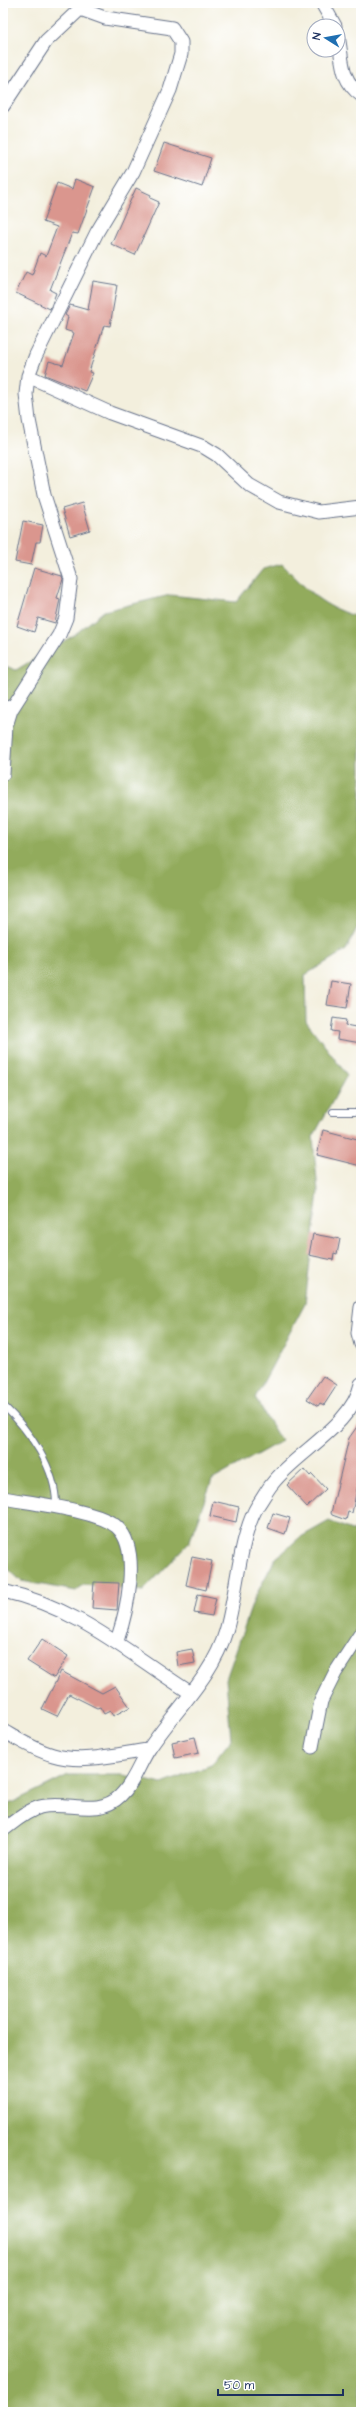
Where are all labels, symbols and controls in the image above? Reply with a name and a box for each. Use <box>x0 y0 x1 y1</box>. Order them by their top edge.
north arrow <box>306 18 346 58</box>
text: N <box>309 31 325 41</box>
scale bar <box>218 2371 343 2397</box>
text: 50 m <box>224 2377 255 2394</box>

